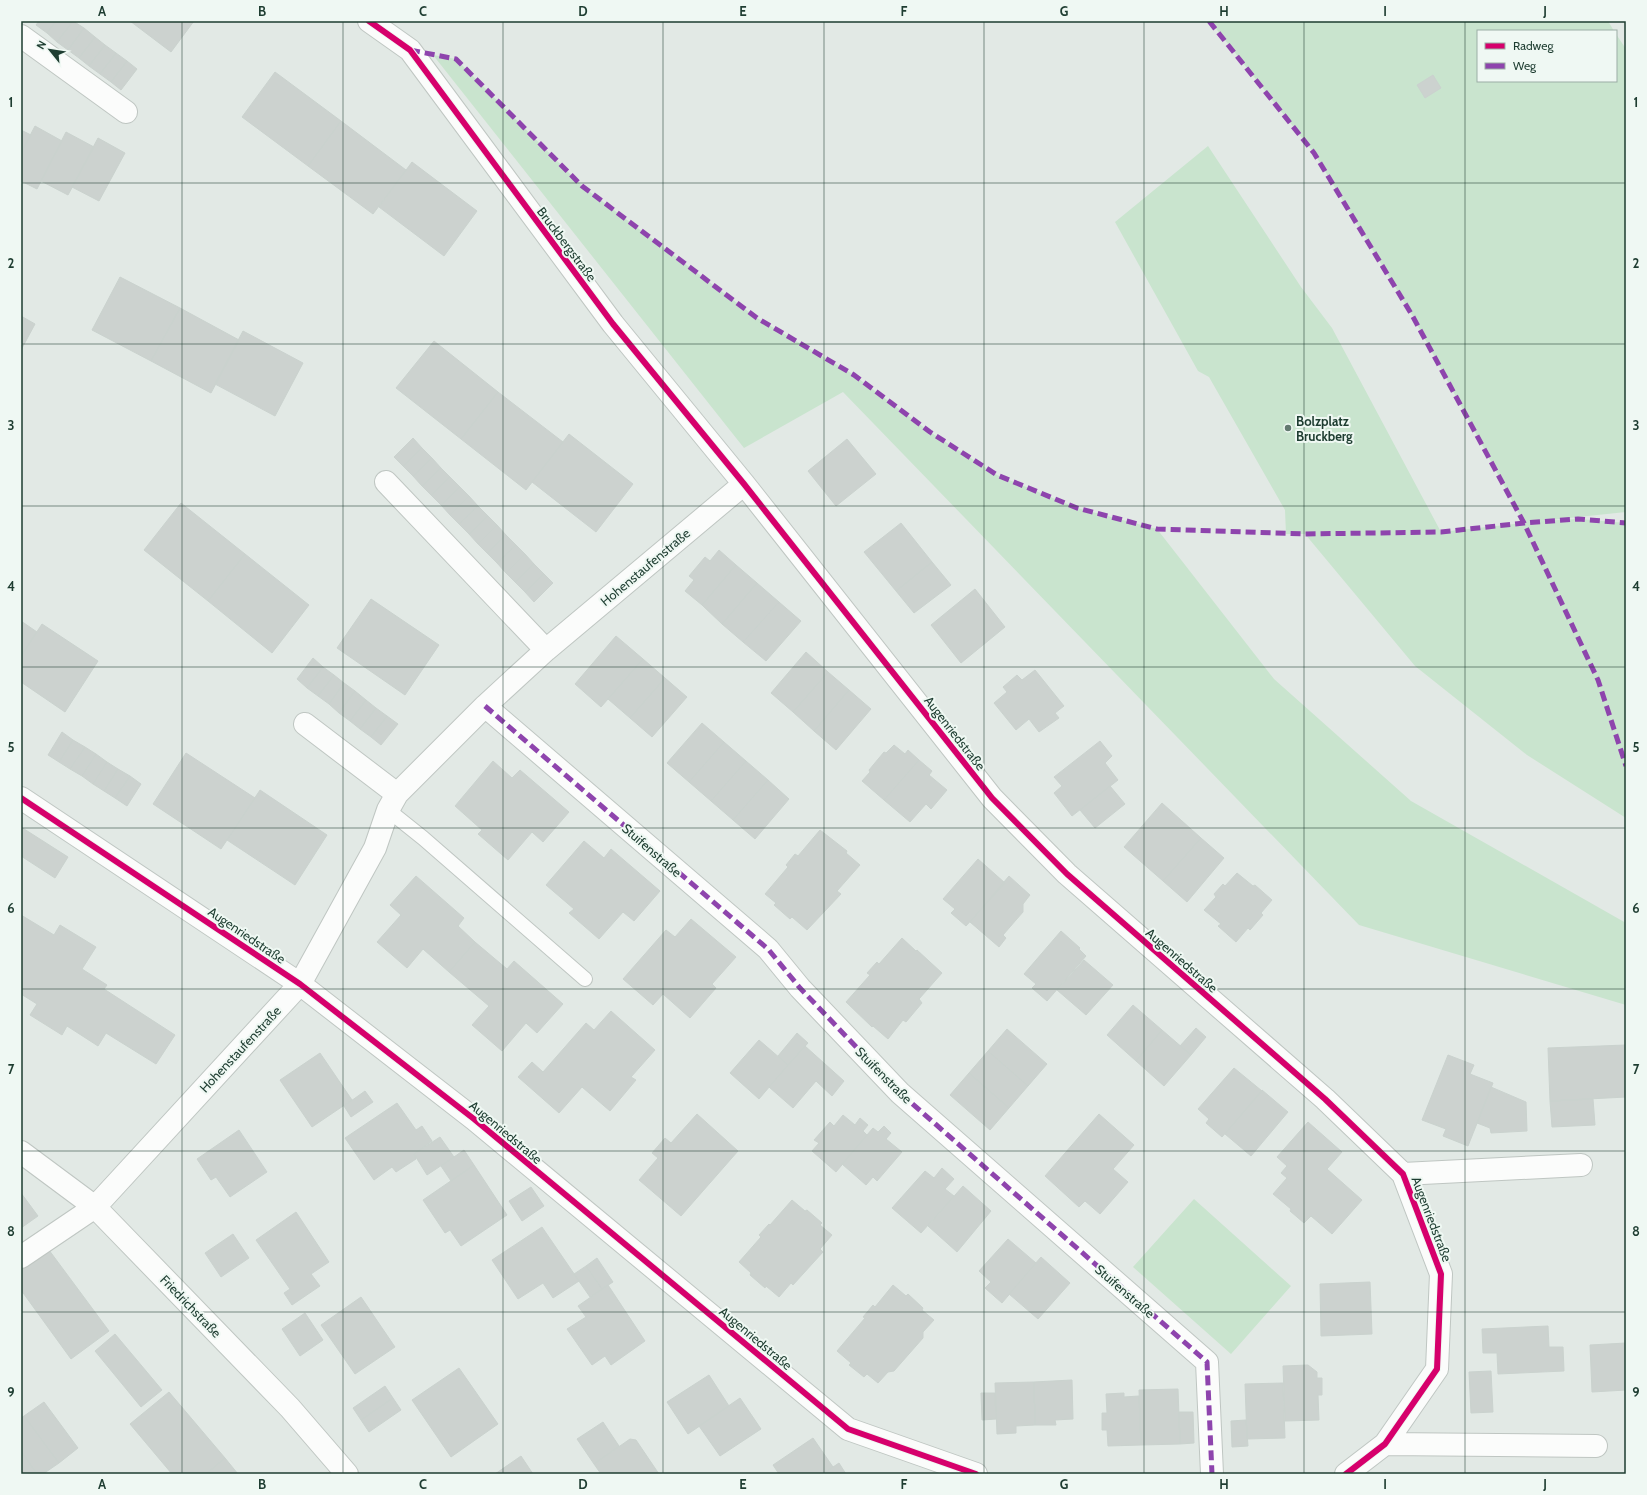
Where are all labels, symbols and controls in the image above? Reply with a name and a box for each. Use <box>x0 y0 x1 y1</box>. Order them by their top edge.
text: A <box>98 3 107 19</box>
text: B <box>258 3 266 19</box>
text: C <box>419 3 427 19</box>
text: D <box>578 3 588 19</box>
text: E <box>739 3 747 19</box>
text: F <box>901 3 908 19</box>
text: G <box>1060 3 1069 19</box>
text: H <box>1219 3 1229 19</box>
text: I <box>1383 3 1387 19</box>
text: J <box>1542 3 1547 19</box>
north arrow <box>30 30 70 70</box>
legend <box>1477 30 1617 82</box>
text: N <box>33 38 49 52</box>
text: Radweg <box>1513 38 1554 53</box>
text: Weg <box>1513 58 1537 73</box>
text: 1 <box>9 94 13 110</box>
text: 1 <box>1634 94 1638 110</box>
street label: Bruckbergstraße <box>534 204 600 285</box>
text: 2 <box>8 255 15 271</box>
text: 2 <box>1633 255 1640 271</box>
place label: Bolzplatz Bruckberg <box>1296 413 1353 444</box>
text: 3 <box>7 417 15 433</box>
text: 3 <box>1632 417 1640 433</box>
marker: Bolzplatz Bruckberg <box>1283 423 1293 433</box>
street label: Hohenstaufenstraße <box>597 525 693 609</box>
text: 4 <box>7 578 15 594</box>
text: 4 <box>1632 578 1640 594</box>
street label: Augenriedstraße <box>921 693 989 774</box>
text: 5 <box>8 739 15 755</box>
text: 5 <box>1633 739 1640 755</box>
street label: Stuifenstraße <box>619 820 685 880</box>
text: 6 <box>7 900 15 916</box>
text: 6 <box>1632 900 1640 916</box>
street label: Augenriedstraße <box>205 903 289 967</box>
street label: Augenriedstraße <box>1143 924 1221 996</box>
street label: Hohenstaufenstraße <box>196 1002 284 1095</box>
street label: Stuifenstraße <box>852 1043 916 1107</box>
text: 7 <box>8 1061 15 1077</box>
text: 7 <box>1633 1061 1640 1077</box>
street label: Augenriedstraße <box>466 1097 546 1167</box>
street label: Augenriedstraße <box>1408 1174 1456 1264</box>
text: 8 <box>7 1223 15 1239</box>
text: 8 <box>1632 1223 1640 1239</box>
street label: Stuifenstraße <box>1092 1261 1158 1321</box>
street label: Friedrichstraße <box>157 1271 225 1341</box>
street label: Augenriedstraße <box>716 1303 796 1373</box>
text: 9 <box>7 1384 15 1400</box>
text: 9 <box>1632 1384 1640 1400</box>
text: A <box>98 1476 107 1492</box>
text: B <box>258 1476 266 1492</box>
text: C <box>419 1476 427 1492</box>
text: D <box>578 1476 588 1492</box>
text: E <box>739 1476 747 1492</box>
text: F <box>901 1476 908 1492</box>
text: G <box>1060 1476 1069 1492</box>
text: H <box>1219 1476 1229 1492</box>
text: I <box>1383 1476 1387 1492</box>
text: J <box>1542 1476 1547 1492</box>

